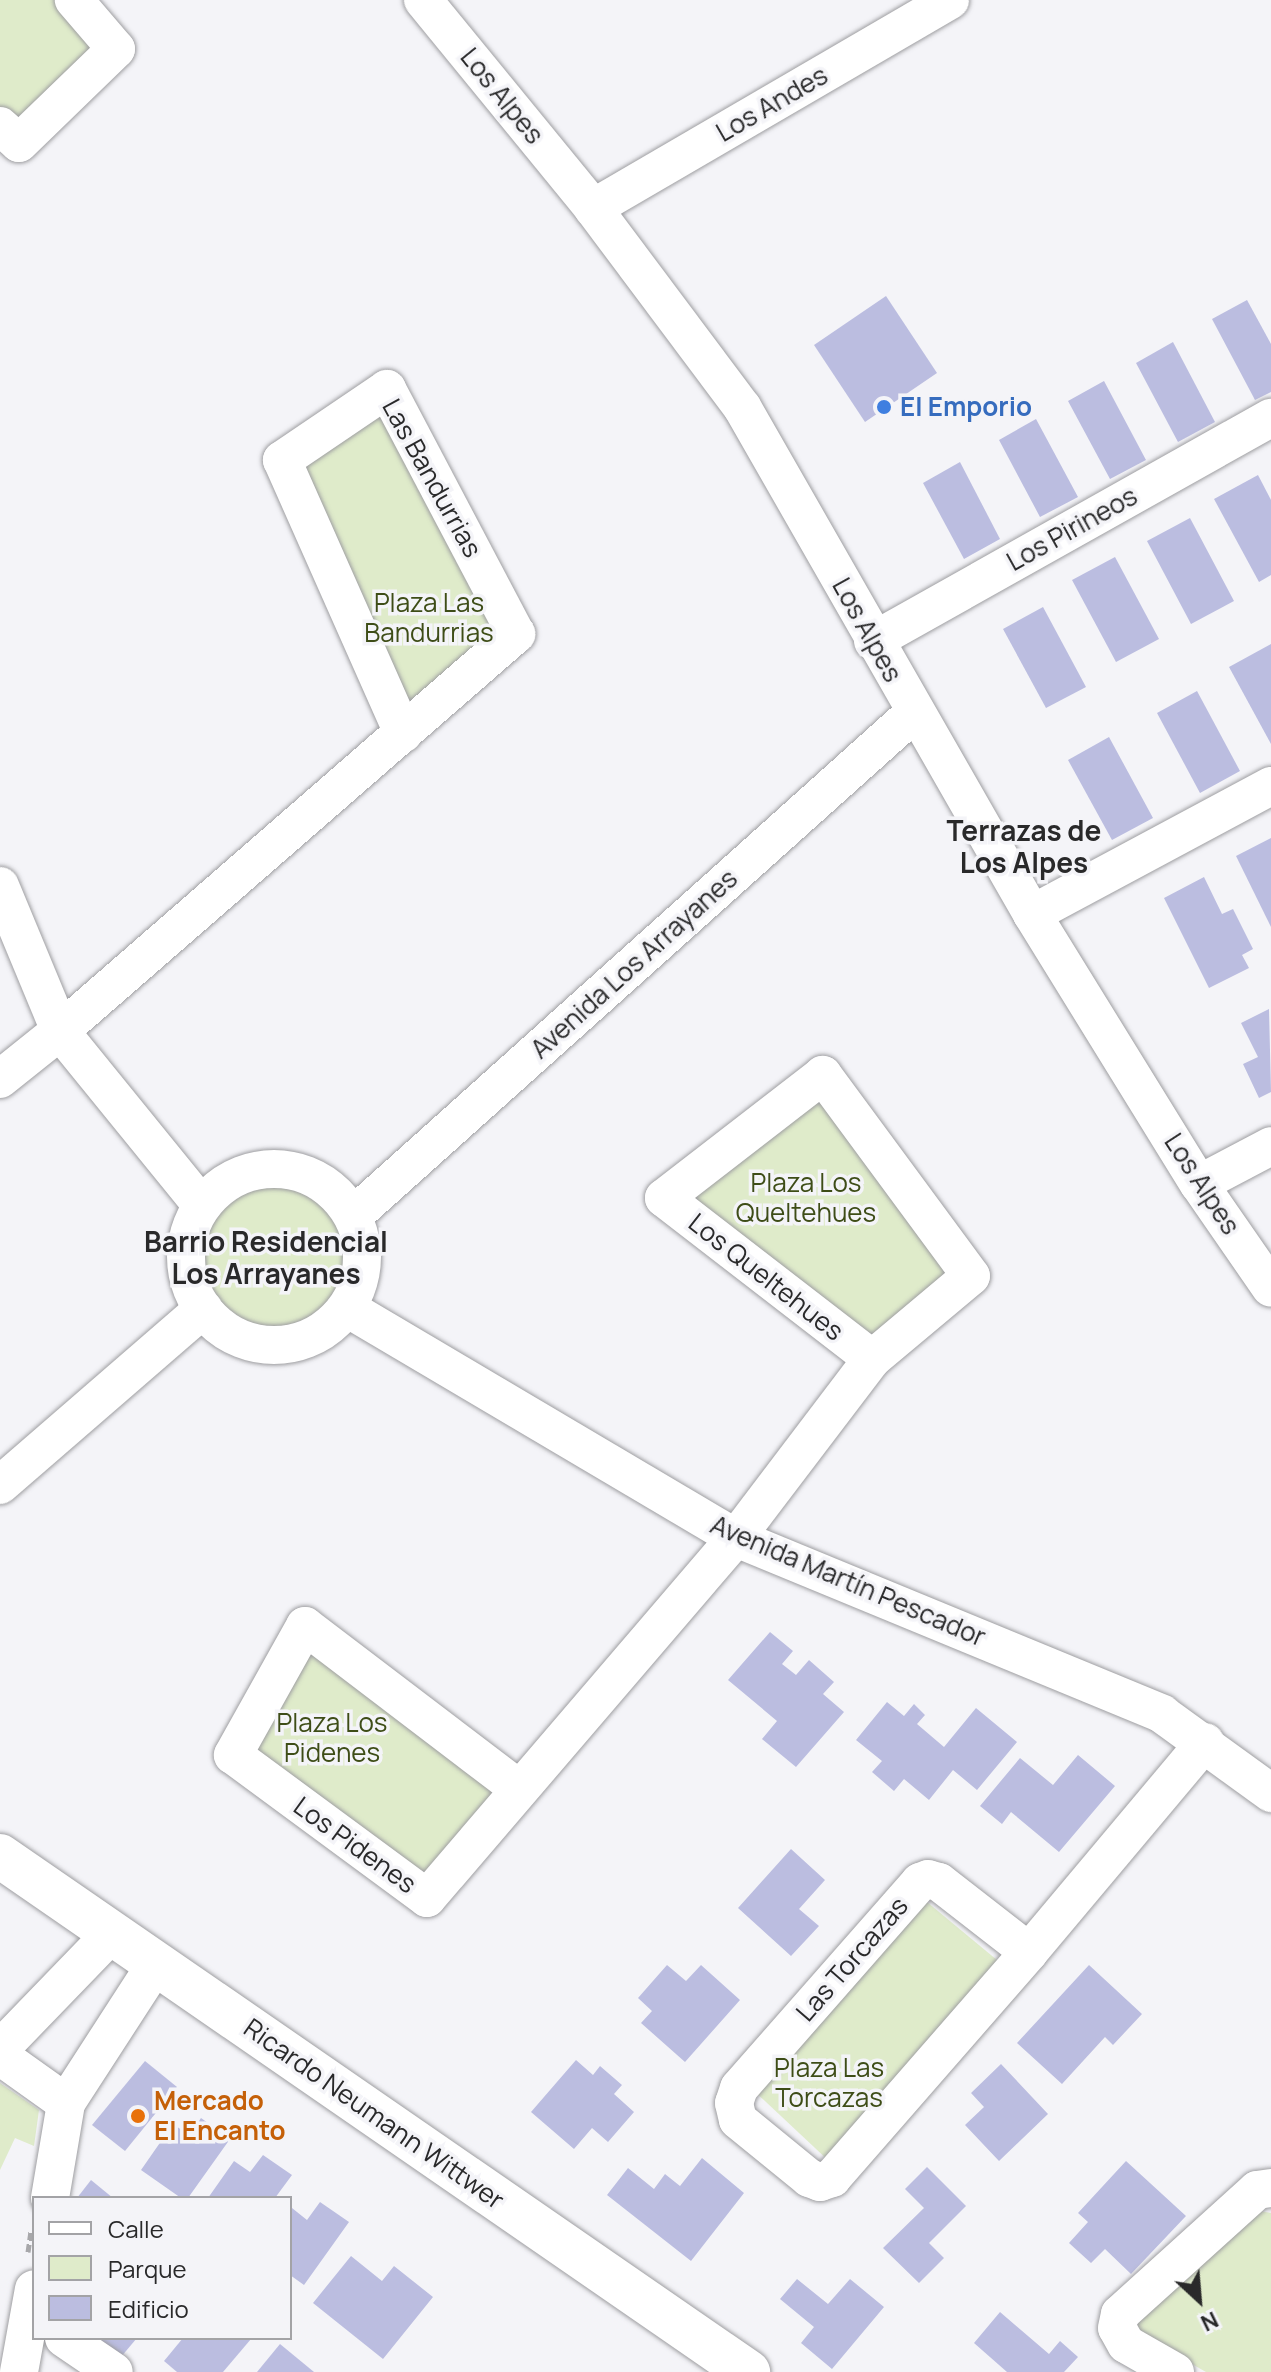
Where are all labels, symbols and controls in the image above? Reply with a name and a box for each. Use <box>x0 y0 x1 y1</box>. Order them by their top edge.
street label: Los Alpes <box>454 42 550 150</box>
street label: Los Andes <box>711 60 833 148</box>
place label: El Emporio <box>900 391 1032 423</box>
street label: Las Bandurrias <box>376 393 488 563</box>
marker: El Emporio <box>875 398 893 416</box>
street label: Los Pirineos <box>1001 480 1143 578</box>
street label: Los Alpes <box>826 573 908 687</box>
park label: Plaza Las Bandurrias <box>364 587 494 648</box>
district label: Terrazas de Los Alpes <box>947 813 1101 879</box>
street label: Avenida Los Arrayanes <box>524 863 744 1065</box>
street label: Los Alpes <box>1158 1128 1246 1240</box>
park label: Plaza Los Queltehues <box>736 1167 876 1228</box>
street label: Los Queltehues <box>682 1207 850 1347</box>
district label: Barrio Residencial Los Arrayanes <box>144 1224 388 1290</box>
street label: Avenida Martín Pescador <box>706 1509 990 1653</box>
park label: Plaza Los Pidenes <box>276 1707 388 1768</box>
street label: Los Pidenes <box>288 1790 422 1900</box>
street label: Las Torcazas <box>790 1891 914 2027</box>
street label: Ricardo Neumann Wittwer <box>238 2012 510 2216</box>
park label: Plaza Las Torcazas <box>774 2052 884 2114</box>
place label: Mercado El Encanto <box>154 2085 286 2146</box>
marker: Mercado El Encanto <box>129 2107 147 2125</box>
legend <box>32 2196 292 2340</box>
text: Calle <box>108 2212 164 2245</box>
text: Parque <box>108 2252 186 2285</box>
north arrow <box>1159 2260 1239 2340</box>
text: Edificio <box>108 2292 189 2325</box>
text: N <box>1196 2305 1223 2339</box>

